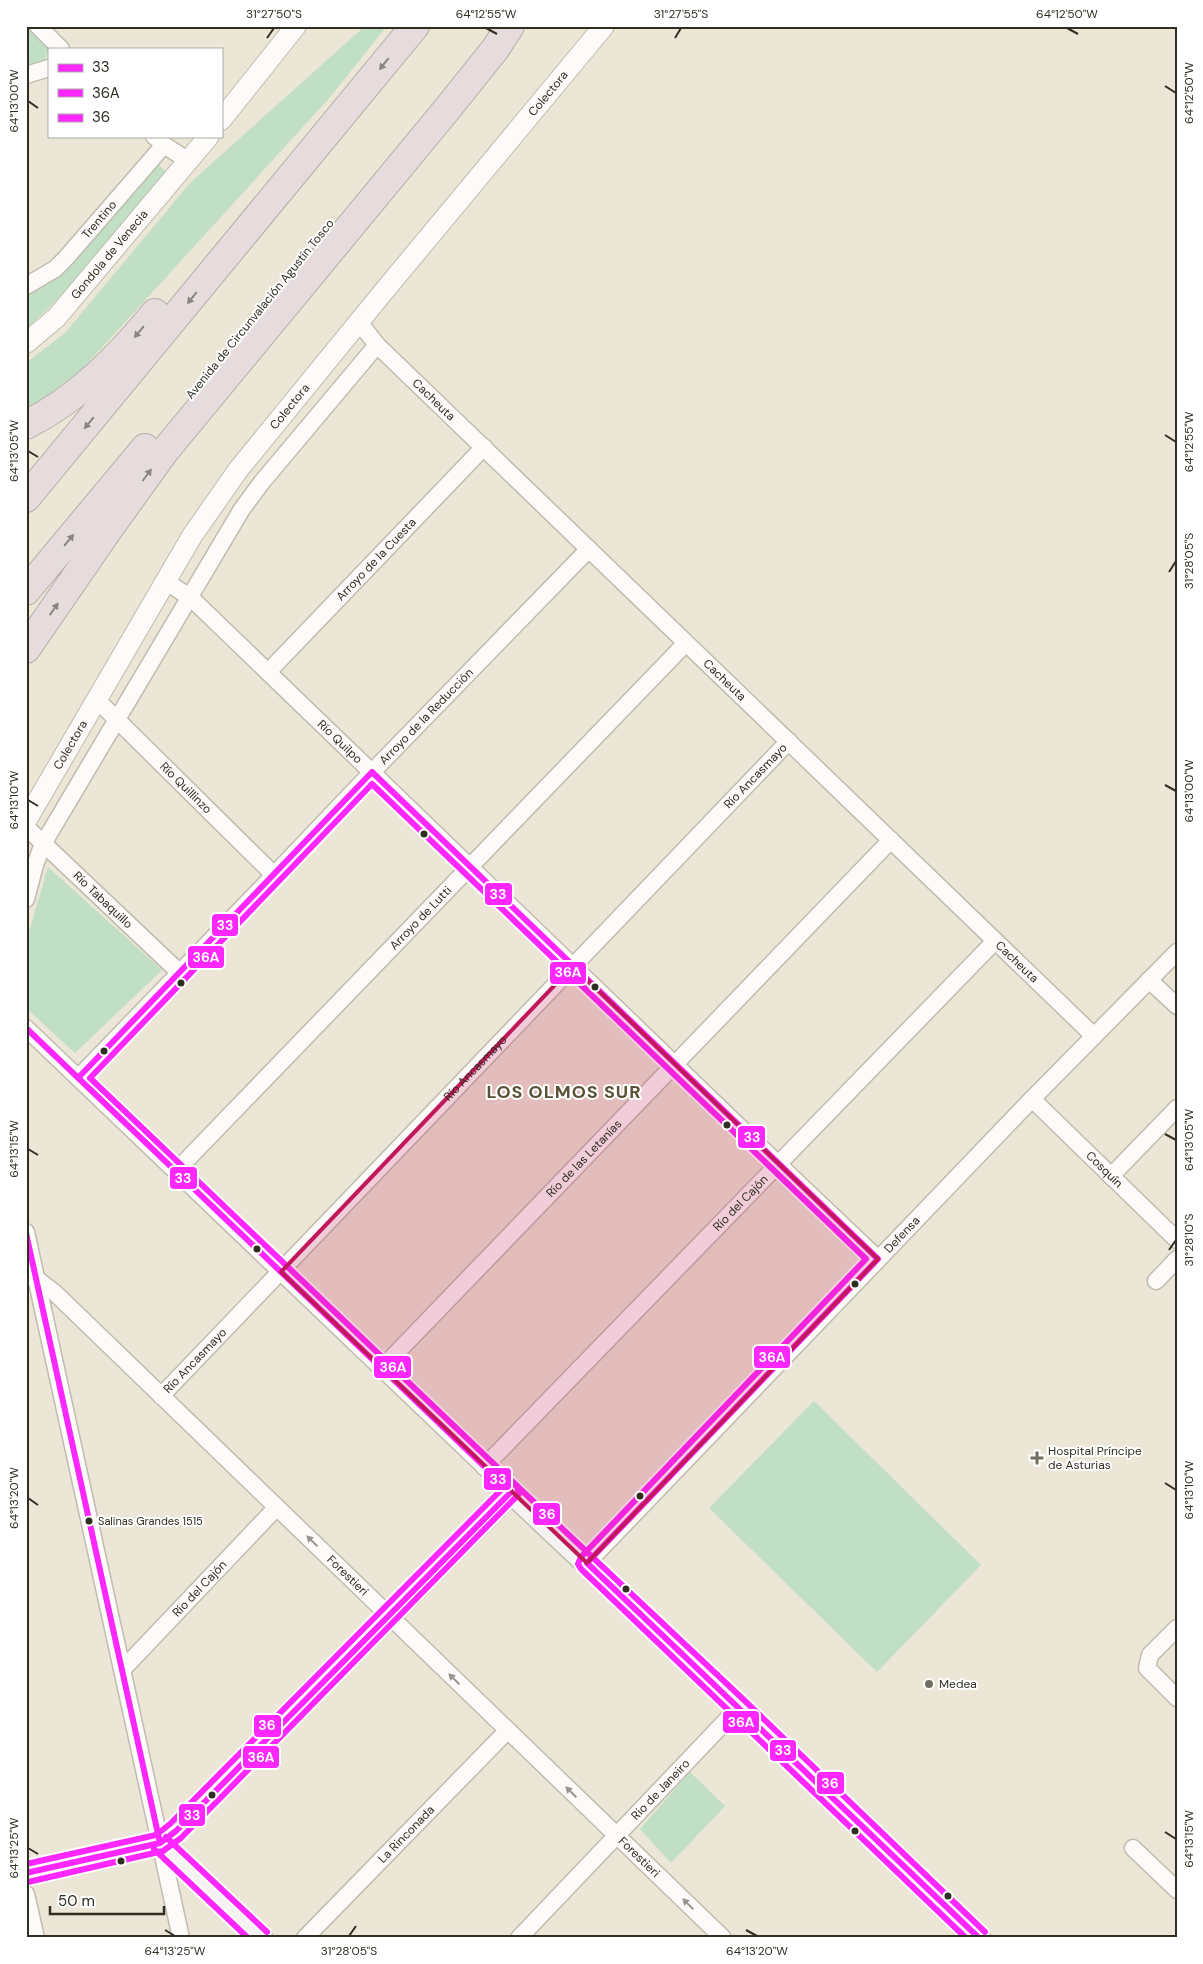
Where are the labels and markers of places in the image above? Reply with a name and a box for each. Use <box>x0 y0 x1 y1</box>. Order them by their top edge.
unlabelled marker <box>419 829 429 839</box>
unlabelled marker <box>176 978 186 988</box>
unlabelled marker <box>590 982 600 992</box>
unlabelled marker <box>99 1046 109 1056</box>
unlabelled marker <box>722 1120 732 1130</box>
unlabelled marker <box>252 1244 262 1254</box>
unlabelled marker <box>850 1279 860 1289</box>
place label: Hospital Príncipe de Asturias <box>1048 1443 1142 1473</box>
marker: Hospital Príncipe de Asturias <box>1030 1451 1044 1465</box>
unlabelled marker <box>635 1491 645 1501</box>
place label: Salinas Grandes 1515 <box>98 1514 203 1528</box>
marker: Salinas Grandes 1515 <box>84 1516 94 1526</box>
unlabelled marker <box>621 1584 631 1594</box>
place label: Medea <box>939 1676 977 1692</box>
marker: Medea <box>923 1678 935 1690</box>
unlabelled marker <box>207 1790 217 1800</box>
unlabelled marker <box>850 1826 860 1836</box>
unlabelled marker <box>116 1856 126 1866</box>
unlabelled marker <box>943 1891 953 1901</box>

